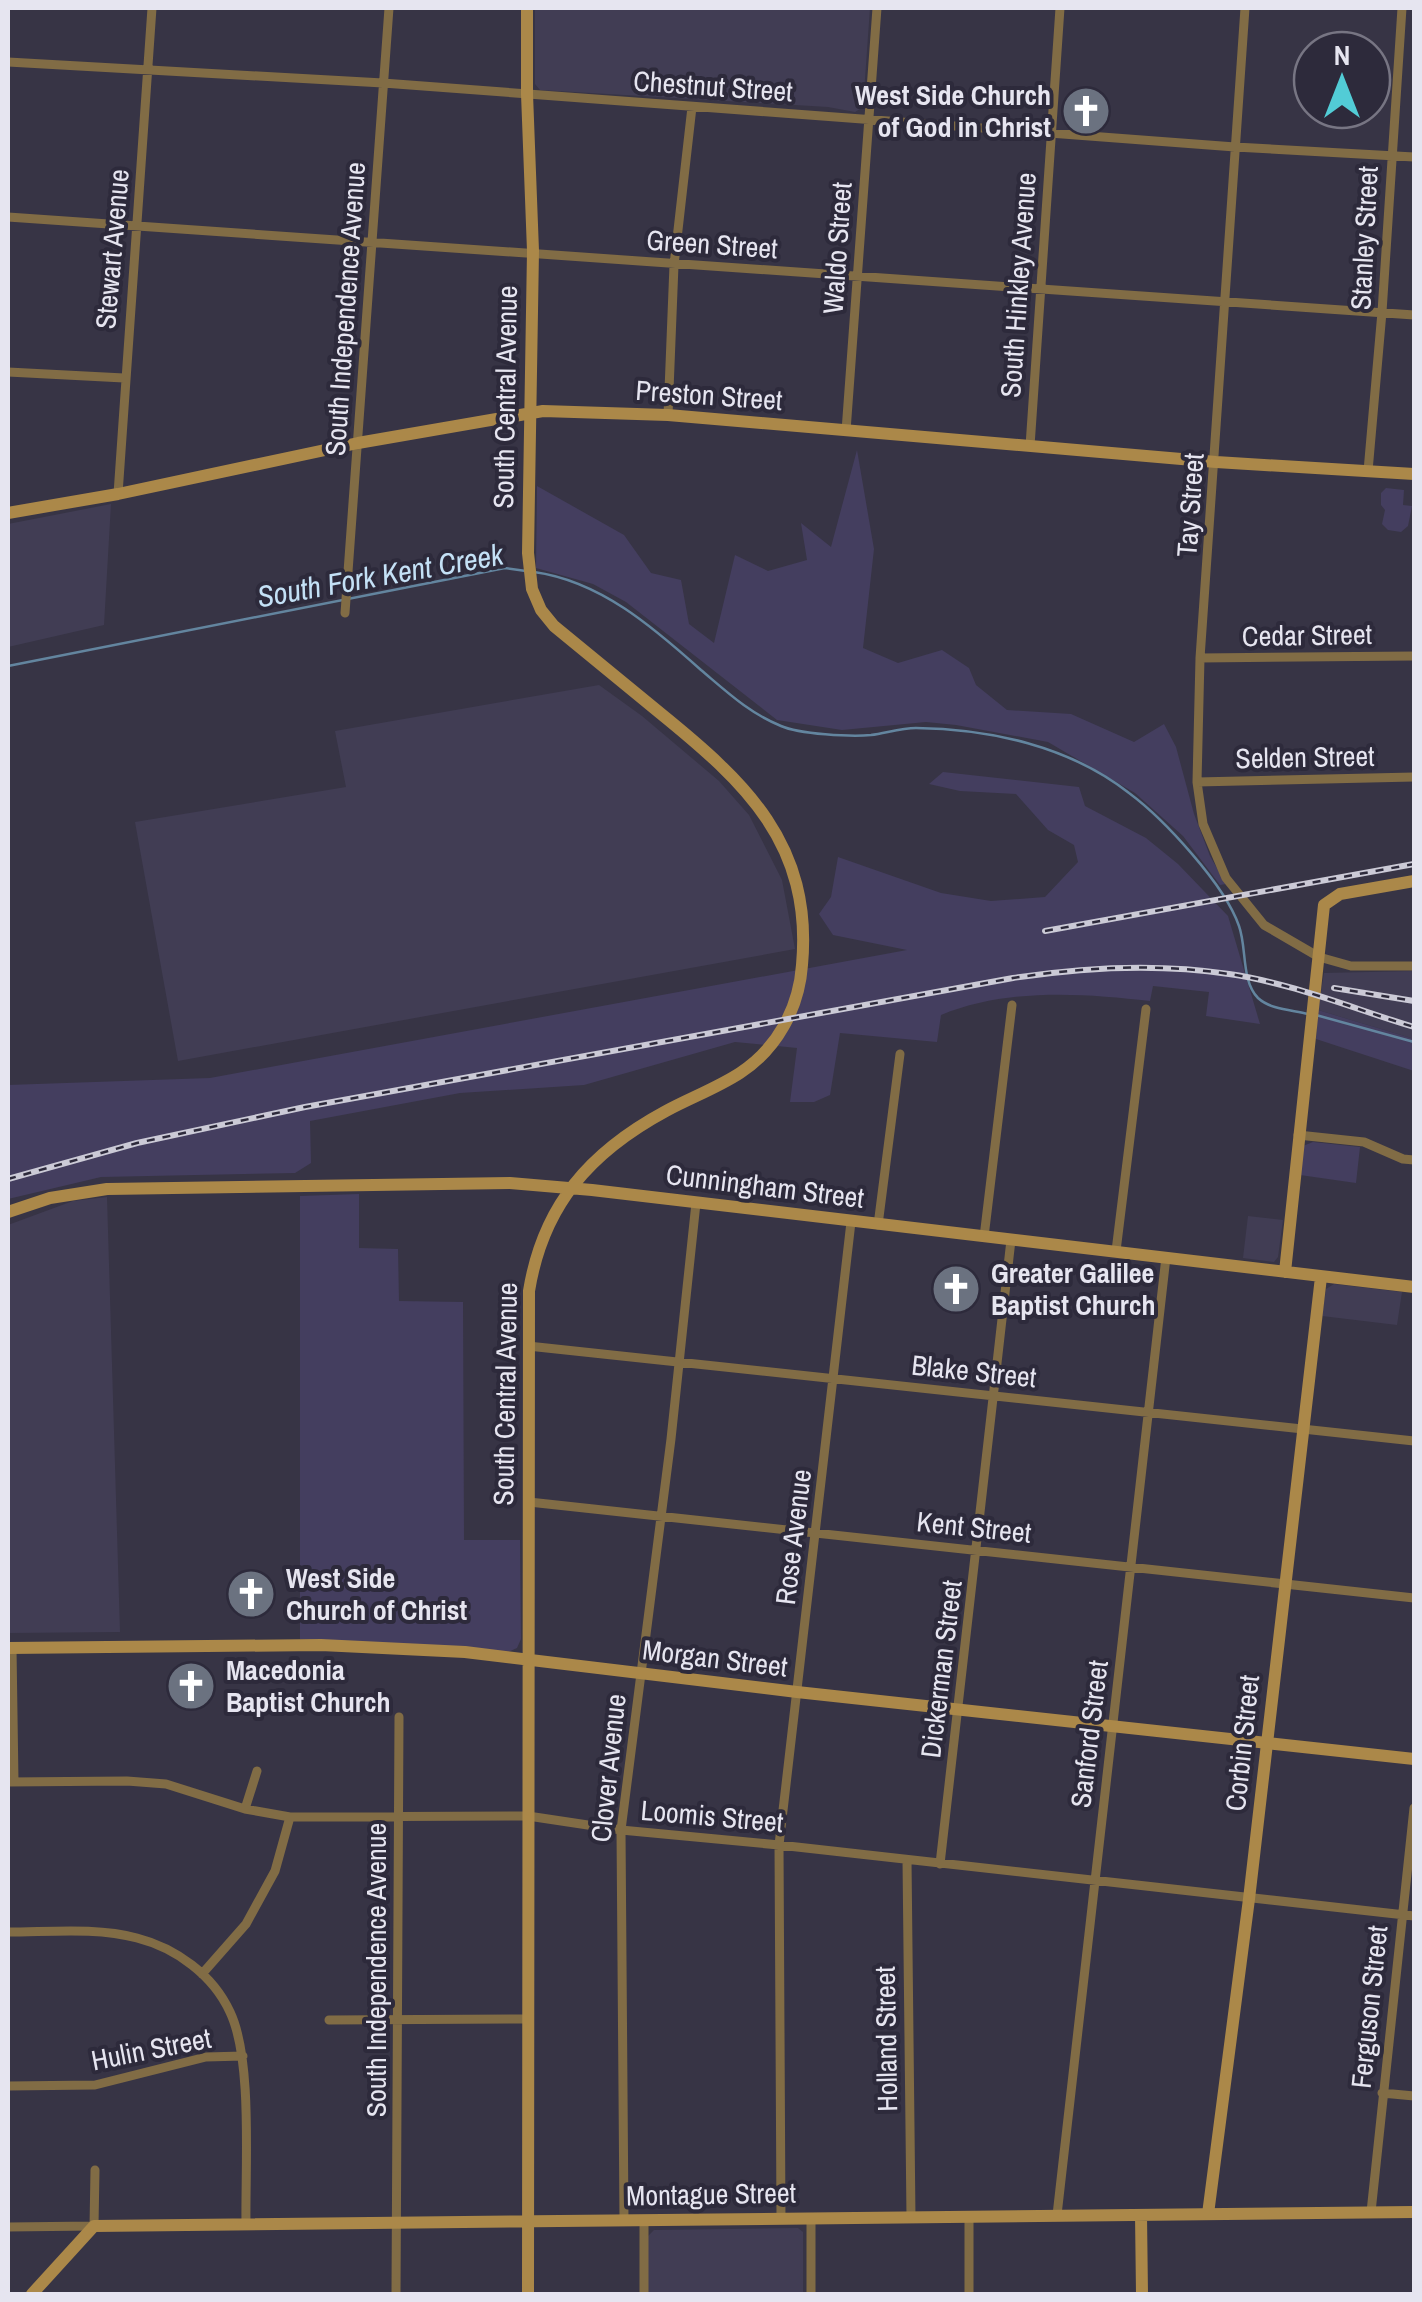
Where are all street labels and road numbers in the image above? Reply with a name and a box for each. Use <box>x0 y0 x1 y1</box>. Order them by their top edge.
street label: Chestnut Street <box>632 61 794 111</box>
street label: South Independence Avenue <box>316 161 374 457</box>
street label: Stanley Street <box>1341 165 1387 311</box>
street label: Stewart Avenue <box>86 167 138 331</box>
street label: South Hinkley Avenue <box>991 171 1045 399</box>
street label: Waldo Street <box>813 181 861 315</box>
street label: Green Street <box>645 220 779 268</box>
street label: South Central Avenue <box>484 285 526 509</box>
street label: Preston Street <box>634 371 784 419</box>
street label: Tay Street <box>1167 452 1213 558</box>
street label: Cedar Street <box>1242 615 1372 655</box>
street label: Selden Street <box>1235 737 1375 777</box>
street label: Cunningham Street <box>664 1155 866 1217</box>
street label: South Central Avenue <box>484 1282 526 1506</box>
street label: Blake Street <box>910 1346 1038 1396</box>
street label: Rose Avenue <box>766 1467 820 1607</box>
street label: Kent Street <box>915 1502 1033 1552</box>
street label: Dickerman Street <box>911 1578 971 1760</box>
street label: Morgan Street <box>640 1630 790 1686</box>
street label: Sanford Street <box>1061 1658 1117 1810</box>
street label: Corbin Street <box>1216 1673 1268 1813</box>
street label: Clover Avenue <box>581 1692 635 1844</box>
street label: Loomis Street <box>639 1791 785 1841</box>
street label: South Independence Avenue <box>357 1823 395 2117</box>
street label: Ferguson Street <box>1342 1924 1396 2090</box>
street label: Holland Street <box>866 1966 906 2112</box>
street label: Hulin Street <box>88 2019 214 2079</box>
street label: Montague Street <box>626 2174 796 2214</box>

